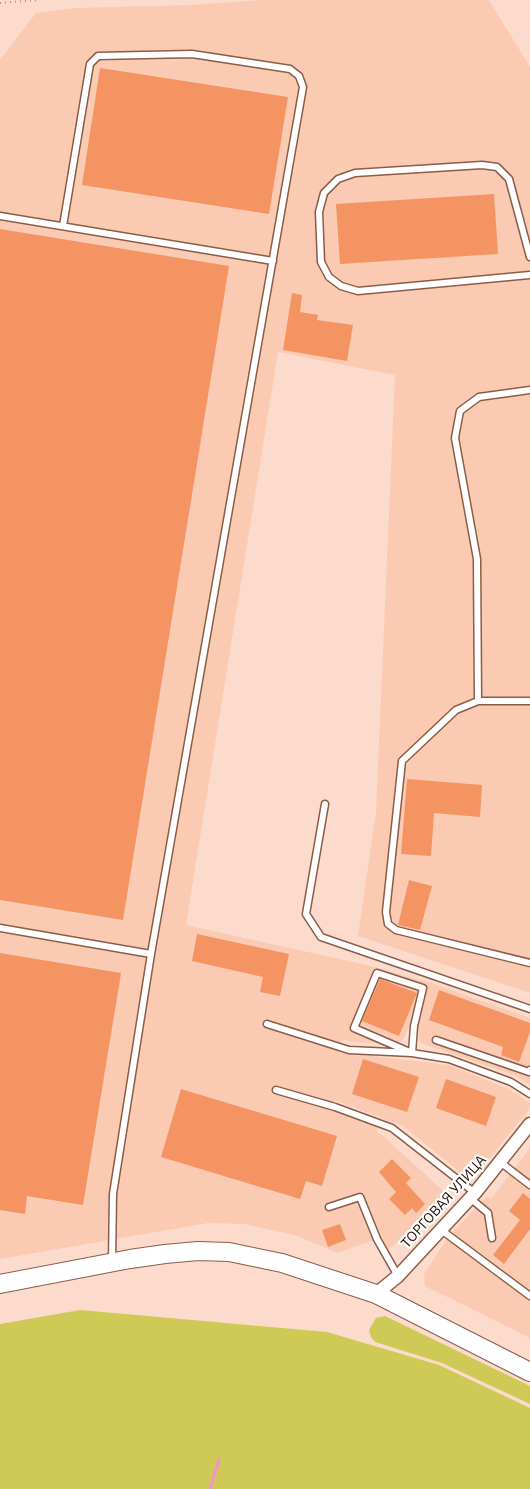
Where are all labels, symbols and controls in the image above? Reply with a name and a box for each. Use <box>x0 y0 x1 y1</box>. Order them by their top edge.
street label: ТОРГОВАЯ УЛИЦА <box>398 1152 490 1252</box>

